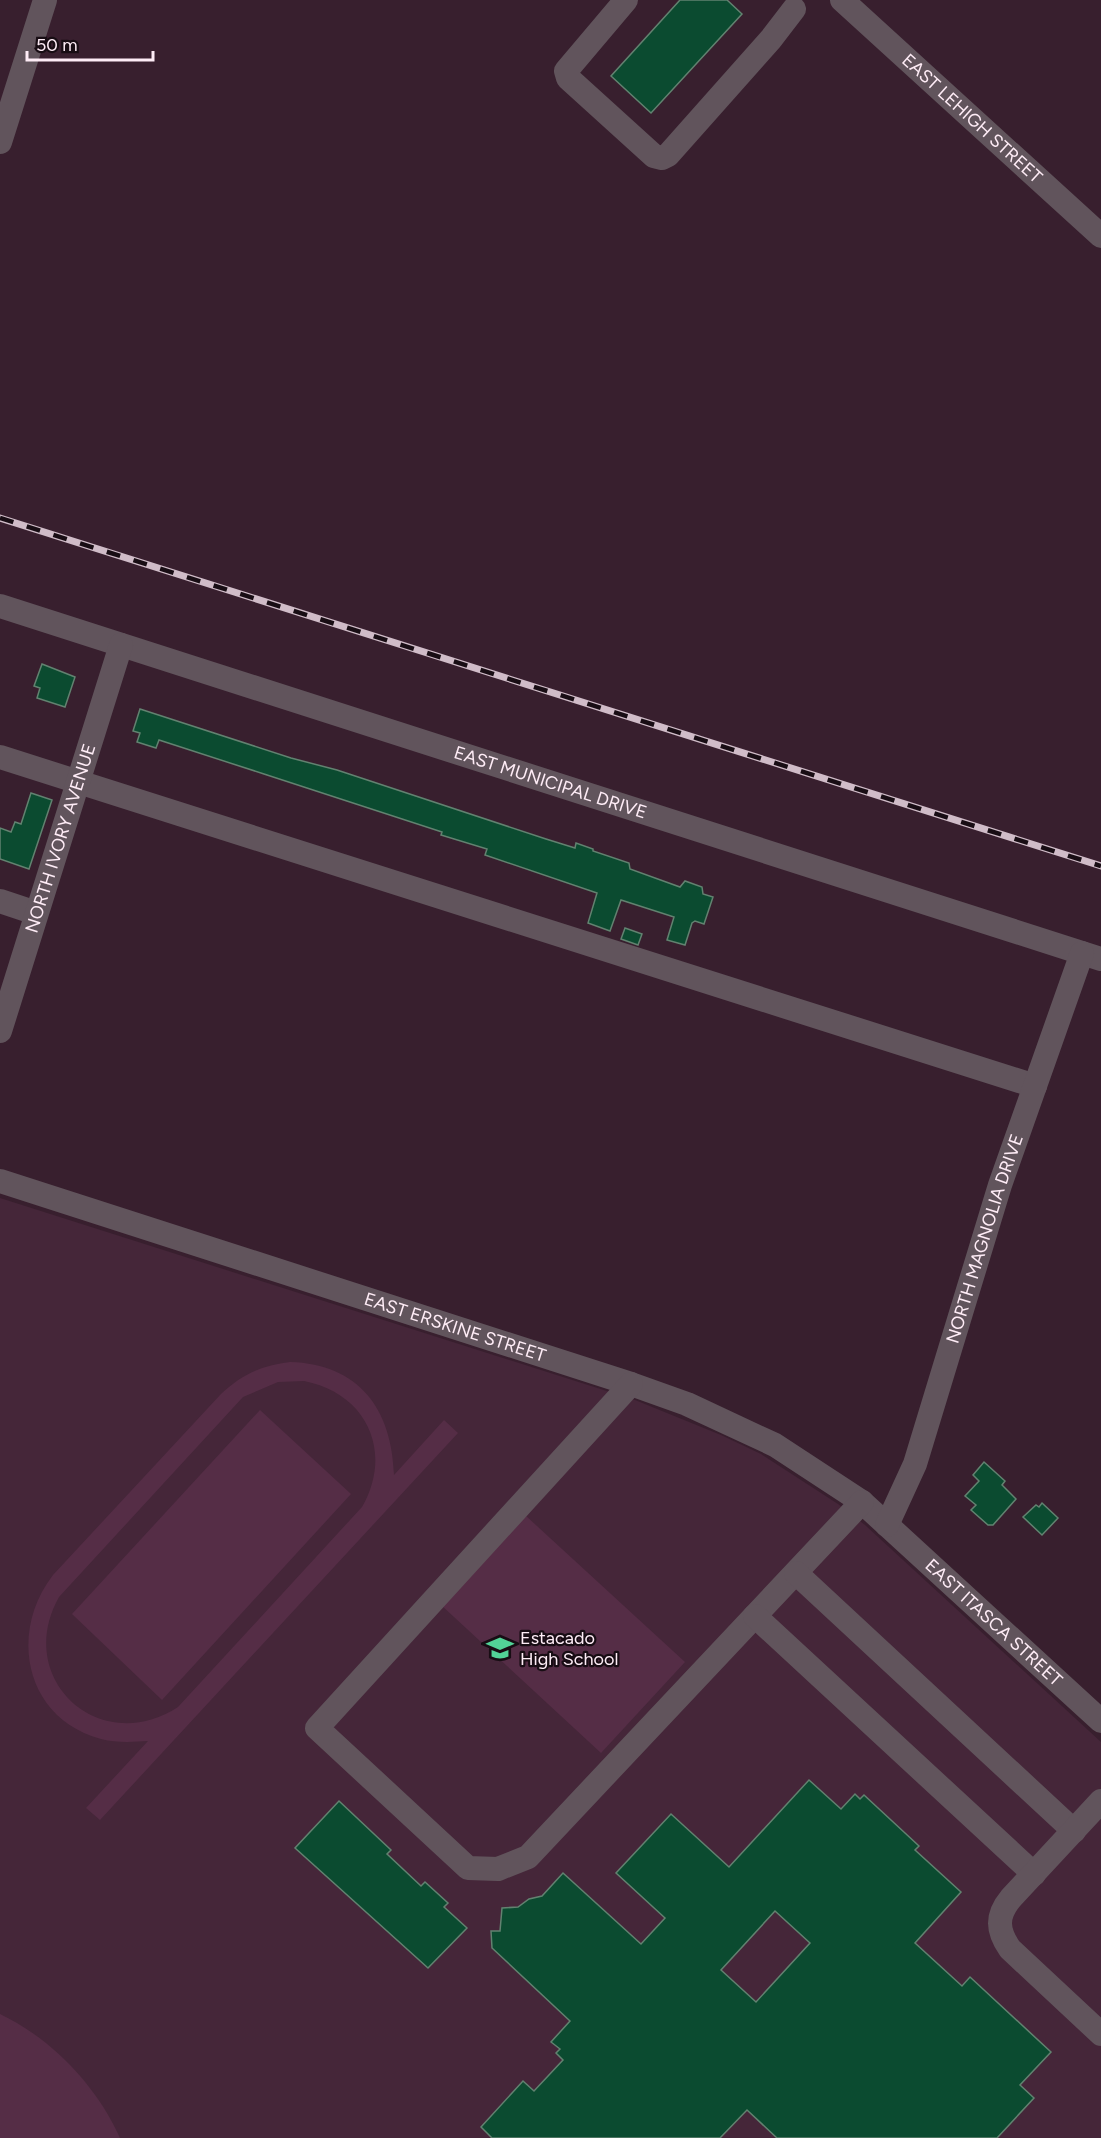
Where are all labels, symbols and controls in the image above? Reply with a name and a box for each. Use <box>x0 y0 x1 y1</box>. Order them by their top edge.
scale bar <box>27 24 153 62</box>
text: 50 m <box>36 34 78 56</box>
street label: EAST LEHIGH STREET <box>897 49 1047 188</box>
street label: NORTH IVORY AVENUE <box>20 741 100 935</box>
street label: EAST MUNICIPAL DRIVE <box>451 741 650 824</box>
street label: NORTH MAGNOLIA DRIVE <box>941 1131 1028 1346</box>
street label: EAST ERSKINE STREET <box>361 1288 549 1367</box>
street label: EAST ITASCA STREET <box>921 1554 1067 1691</box>
place label: Estacado High School <box>520 1627 618 1670</box>
school or university icon: Estacado High School <box>485 1633 515 1663</box>

